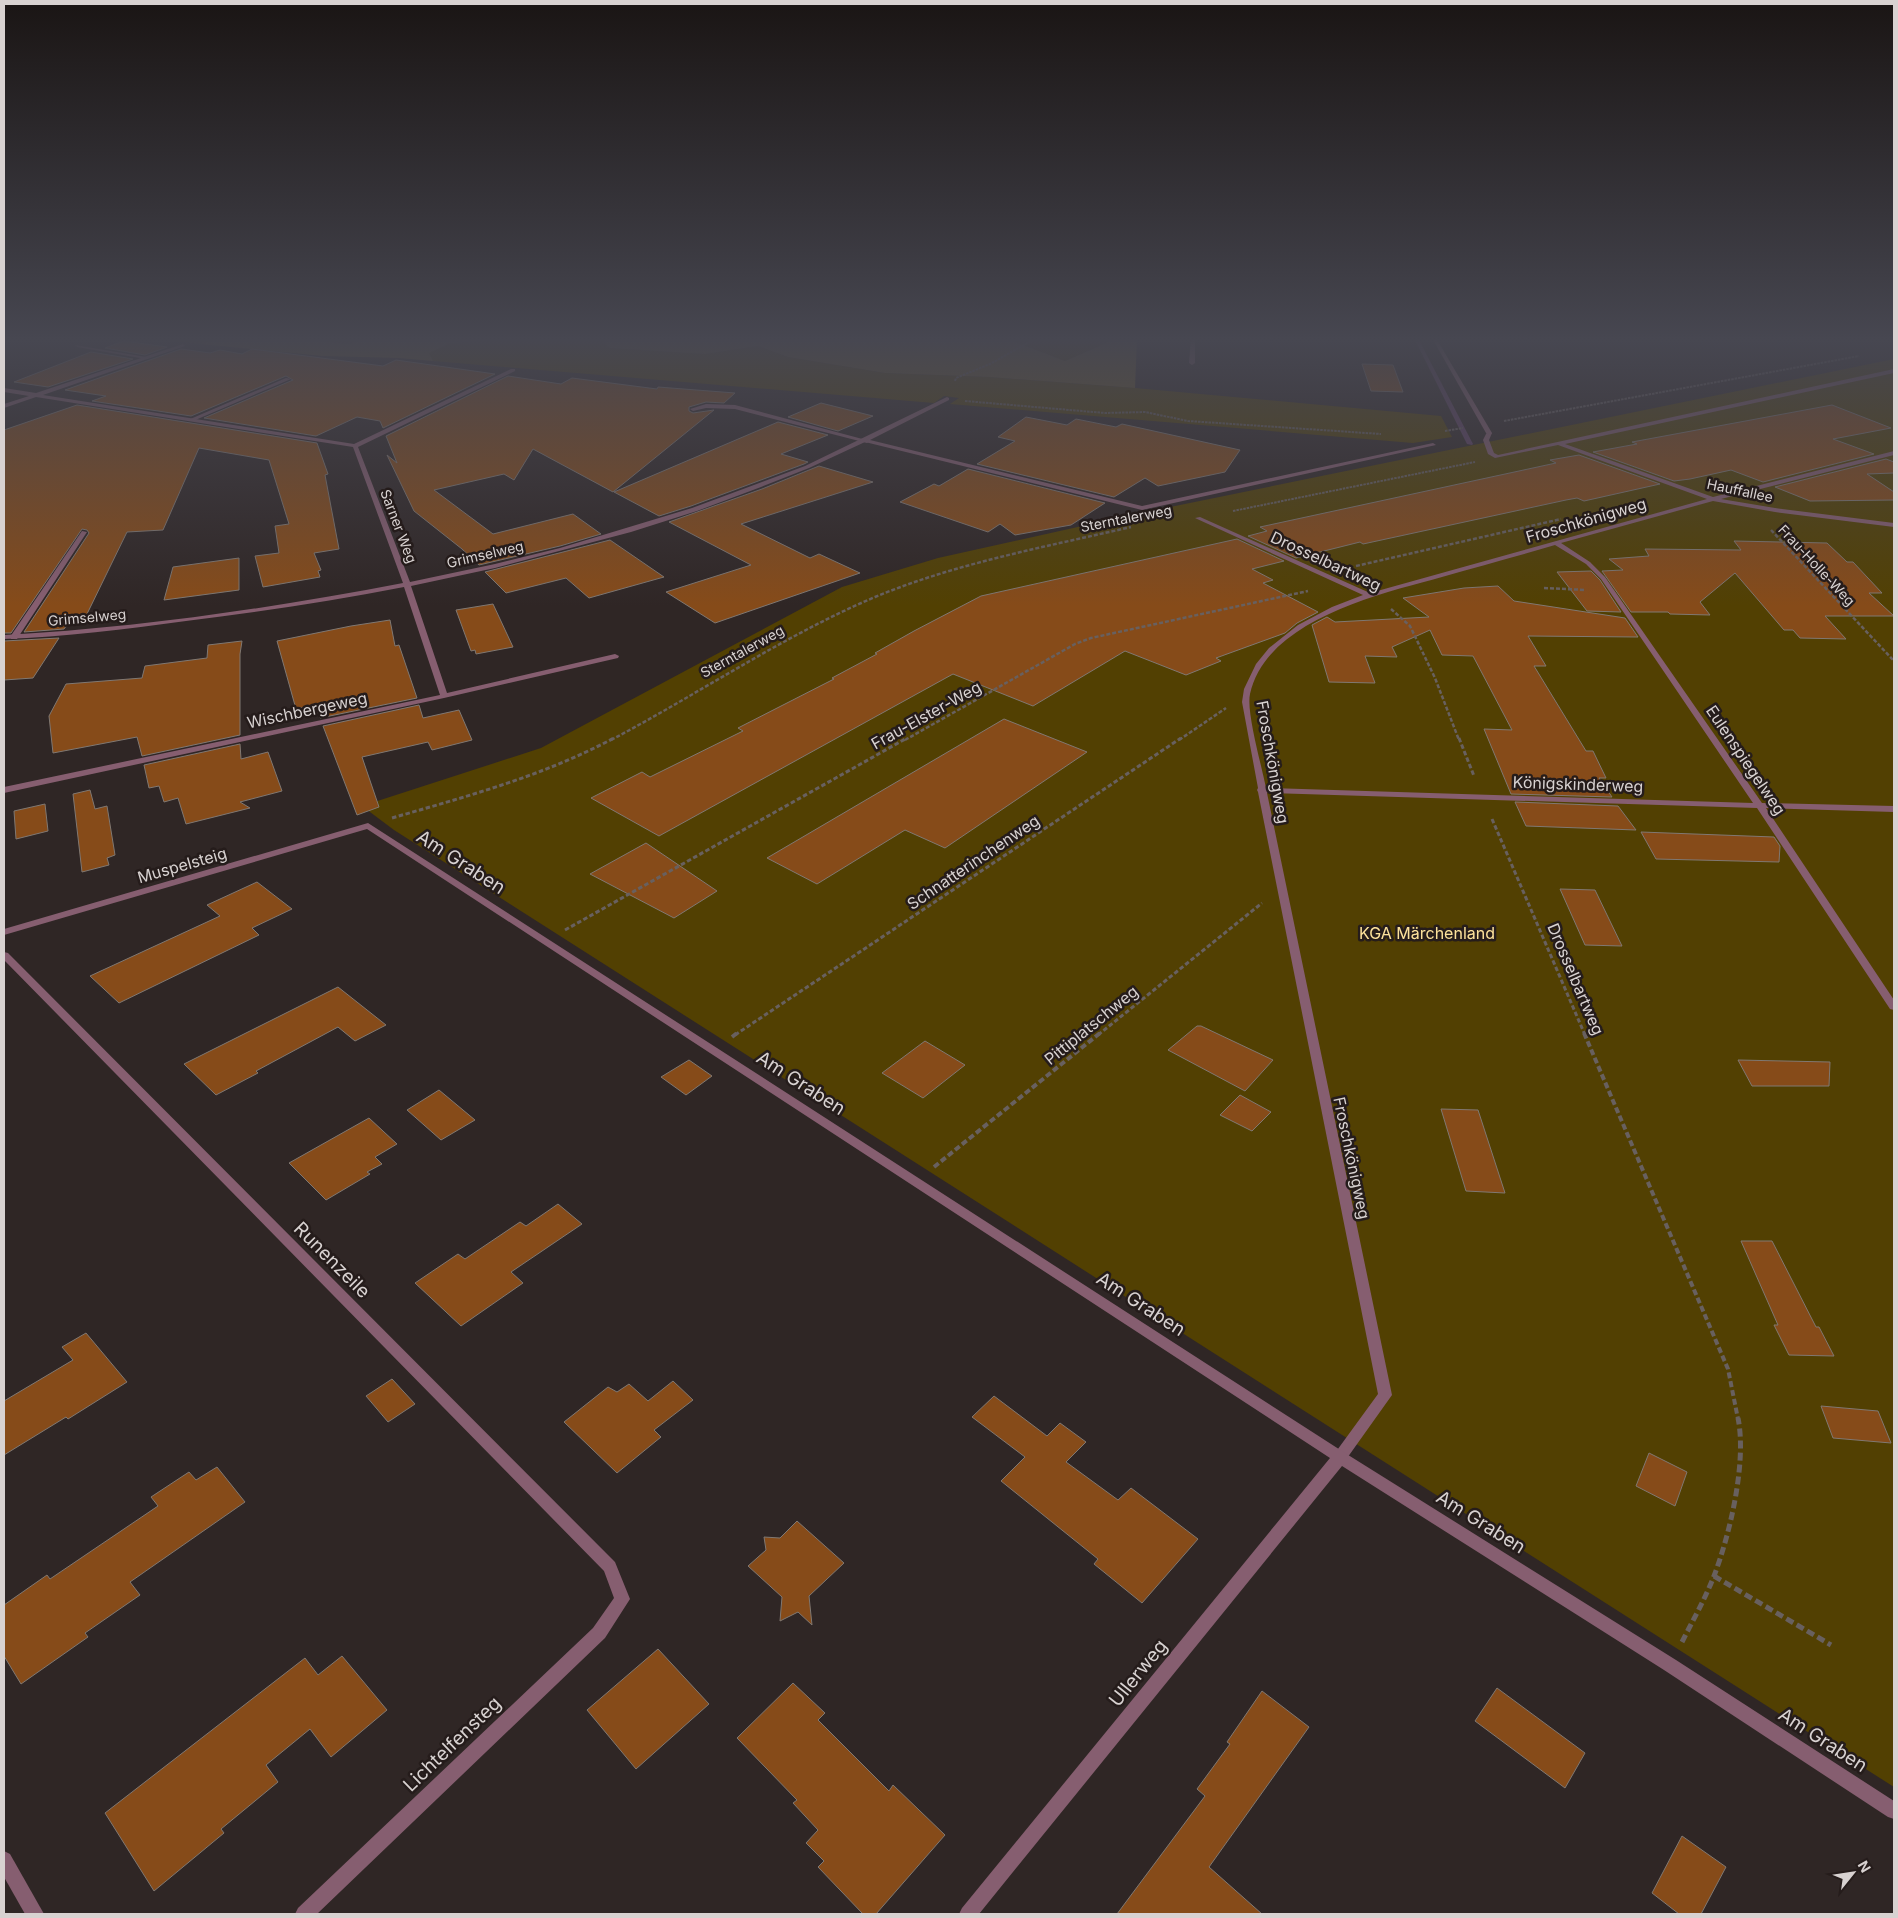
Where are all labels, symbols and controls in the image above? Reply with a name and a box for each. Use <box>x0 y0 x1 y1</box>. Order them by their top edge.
street label: Hauffallee <box>1705 475 1775 505</box>
street label: Sarner Weg <box>377 487 421 565</box>
street label: Froschkönigweg <box>1523 493 1649 547</box>
street label: Sterntalerweg <box>1079 501 1173 535</box>
street label: Frau-Holle-Weg <box>1775 521 1859 609</box>
street label: Drosselbartweg <box>1268 527 1384 595</box>
street label: Grimselweg <box>445 537 525 571</box>
street label: Grimselweg <box>47 605 127 629</box>
street label: Sterntalerweg <box>697 621 787 681</box>
street label: Frau-Elster-Weg <box>868 677 984 753</box>
street label: Wischbergeweg <box>245 687 369 733</box>
street label: Froschkönigweg <box>1252 699 1294 825</box>
street label: Eulenspiegelweg <box>1702 701 1790 819</box>
street label: Königskinderweg <box>1512 772 1644 796</box>
street label: Schnatterinchenweg <box>903 810 1043 914</box>
street label: Am Graben <box>412 825 510 899</box>
street label: Muspelsteig <box>135 843 229 887</box>
street label: Drosselbartweg <box>1543 920 1609 1038</box>
park label: KGA Märchenland <box>1359 923 1495 943</box>
street label: Pittiplatschweg <box>1040 981 1142 1069</box>
street label: Am Graben <box>752 1046 850 1120</box>
street label: Froschkönigweg <box>1329 1095 1375 1221</box>
street label: Runenzeile <box>289 1217 375 1303</box>
street label: Am Graben <box>1092 1267 1190 1341</box>
street label: Am Graben <box>1432 1485 1530 1559</box>
street label: Ullerweg <box>1104 1635 1172 1711</box>
street label: Lichtelfensteg <box>398 1692 506 1796</box>
street label: Am Graben <box>1774 1703 1872 1777</box>
north arrow <box>1828 1848 1878 1898</box>
text: N <box>1855 1857 1875 1875</box>

